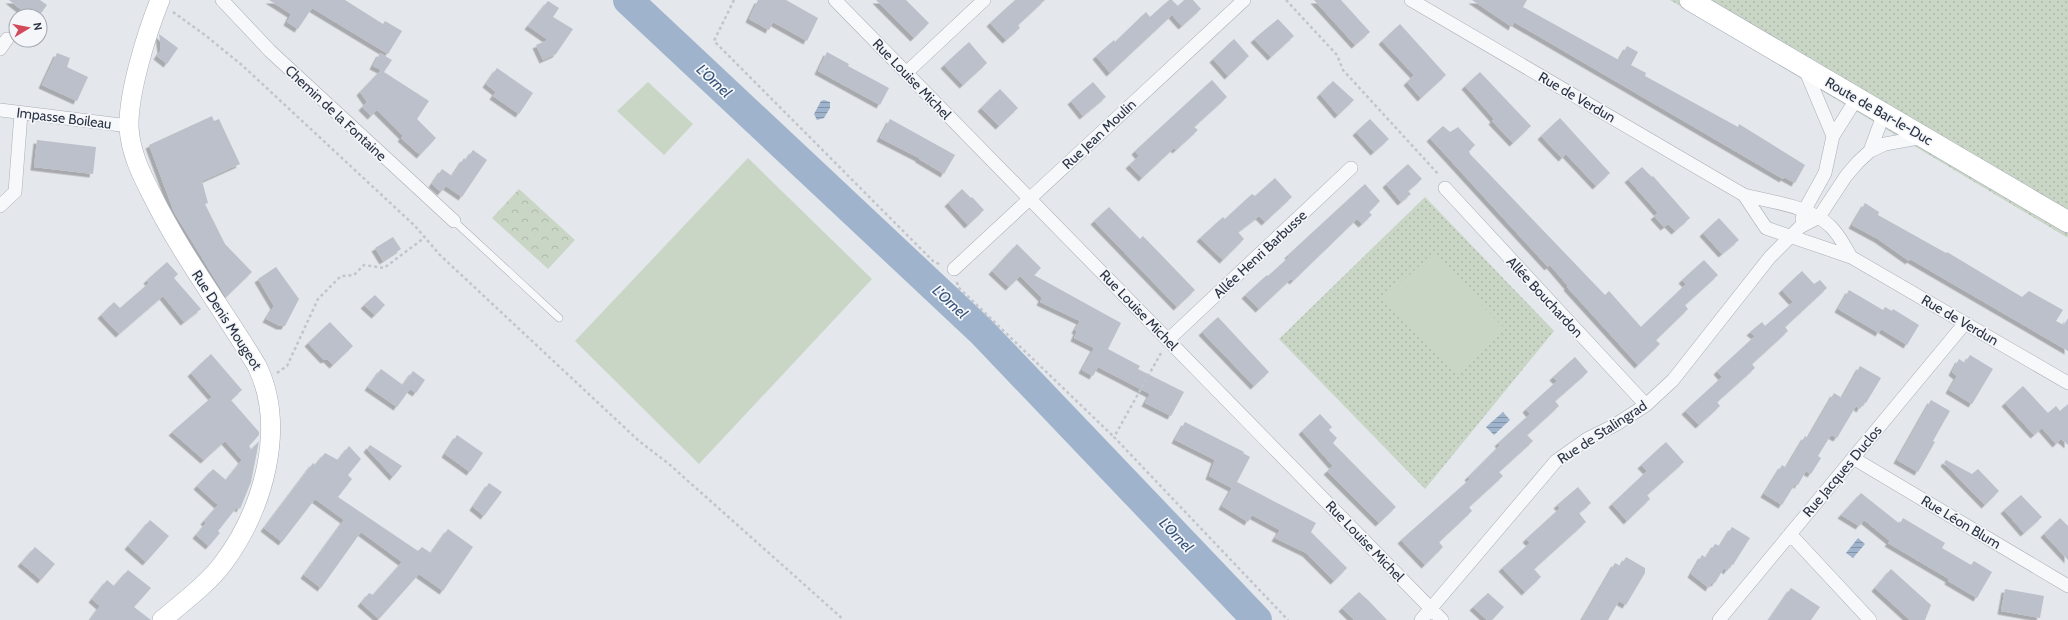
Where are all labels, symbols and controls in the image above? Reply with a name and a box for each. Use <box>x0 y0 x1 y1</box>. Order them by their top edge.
north arrow <box>8 8 48 48</box>
text: N <box>30 21 45 31</box>
street label: Rue Louise Michel <box>869 35 956 124</box>
water label: L'Ornel <box>693 60 735 102</box>
street label: Chemin de la Fontaine <box>281 61 391 165</box>
street label: Rue de Verdun <box>1535 68 1619 126</box>
street label: Route de Bar-le-Duc <box>1822 73 1936 149</box>
street label: Rue Jean Moulin <box>1058 95 1140 173</box>
street label: Impasse Boileau <box>15 103 113 133</box>
street label: Allée Henri Barbusse <box>1210 206 1310 302</box>
street label: Allée Bouchardon <box>1503 253 1587 341</box>
street label: Rue Louise Michel <box>1096 266 1183 355</box>
street label: Rue Denis Mougeot <box>188 267 266 374</box>
water label: L'Ornel <box>929 281 971 323</box>
street label: Rue de Verdun <box>1918 291 2002 349</box>
street label: Rue de Stalingrad <box>1554 396 1650 468</box>
street label: Rue Jacques Duclos <box>1798 421 1886 520</box>
street label: Rue Léon Blum <box>1918 491 2004 553</box>
street label: Rue Louise Michel <box>1322 497 1409 586</box>
water label: L'Ornel <box>1155 514 1197 556</box>

